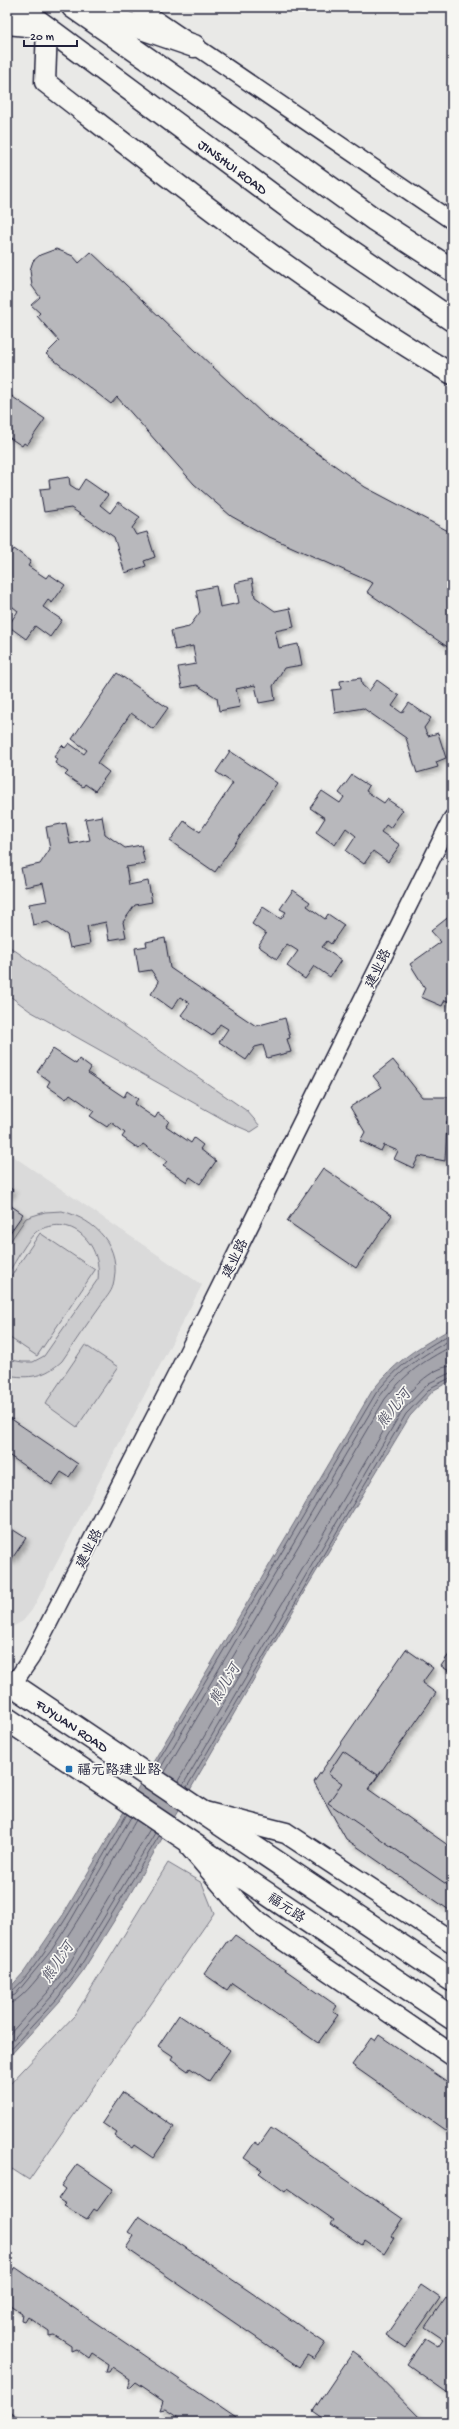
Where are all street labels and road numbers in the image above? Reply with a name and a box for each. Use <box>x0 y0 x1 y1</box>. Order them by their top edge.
street label: JINSHUI ROAD <box>194 137 271 200</box>
street label: 建业路 <box>362 946 396 992</box>
street label: 建业路 <box>219 1236 253 1282</box>
street label: 建业路 <box>72 1526 107 1572</box>
street label: FUYUAN ROAD <box>31 1696 111 1758</box>
street label: 福元路 <box>263 1889 308 1928</box>

